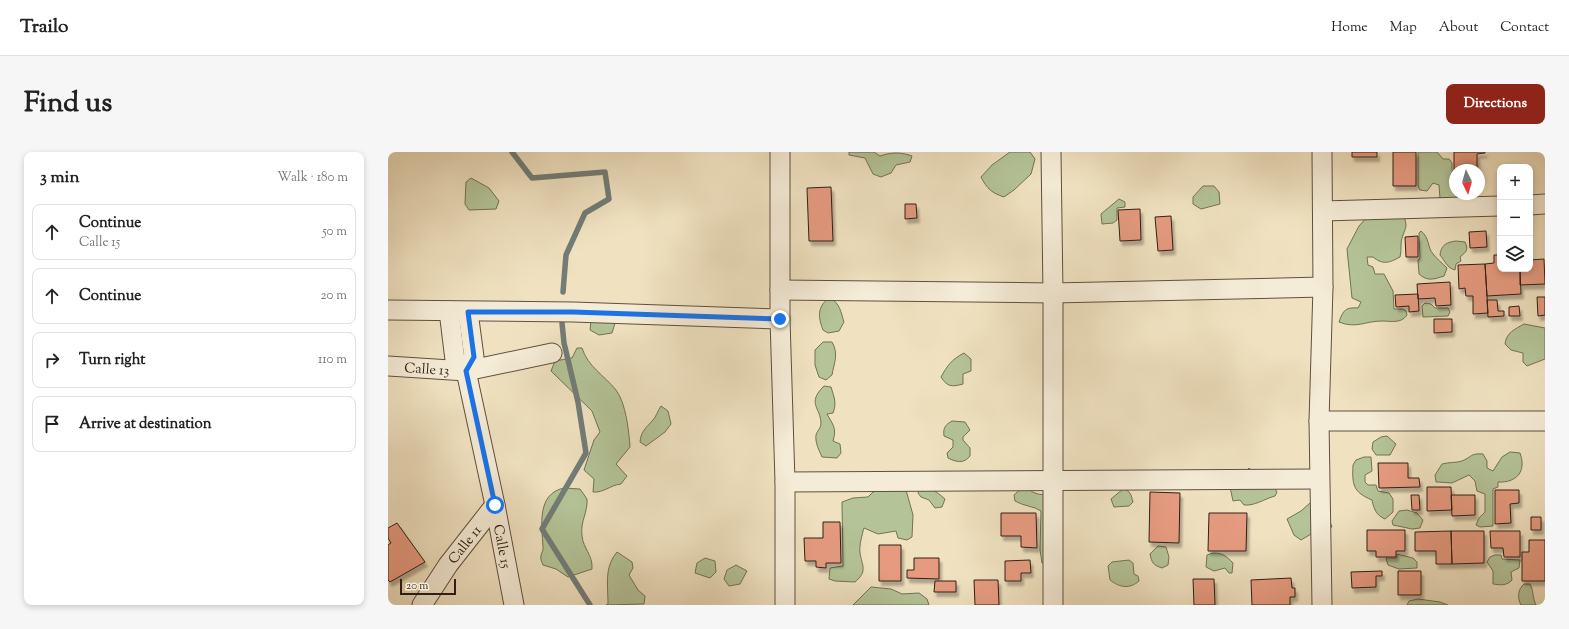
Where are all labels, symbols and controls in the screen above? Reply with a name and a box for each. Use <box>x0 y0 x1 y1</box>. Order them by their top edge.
text: Trailo <box>20 14 68 41</box>
text: Home <box>1331 18 1368 38</box>
text: Map <box>1390 18 1417 38</box>
text: About <box>1439 18 1478 38</box>
text: Contact <box>1500 18 1549 38</box>
text: Find us <box>24 84 112 124</box>
button: Directions <box>1446 84 1545 124</box>
north arrow <box>1449 164 1485 200</box>
map controls <box>1497 164 1533 272</box>
button: + <box>1497 164 1533 200</box>
text: 3 min <box>40 166 79 190</box>
text: Walk · 180 m <box>277 169 348 187</box>
button: − <box>1497 200 1533 236</box>
text: Continue <box>79 213 141 234</box>
icon: ahead <box>41 221 63 243</box>
text: 50 m <box>322 223 347 241</box>
text: Calle 15 <box>79 234 120 252</box>
button: layers <box>1497 236 1533 272</box>
icon: ahead <box>41 285 63 307</box>
text: Continue <box>79 286 141 307</box>
text: 20 m <box>321 287 347 305</box>
route end <box>771 310 789 328</box>
icon: right <box>41 349 63 371</box>
text: Turn right <box>79 350 145 371</box>
text: 110 m <box>318 351 347 369</box>
street label: Calle 13 <box>404 359 450 382</box>
icon: arrive <box>41 413 63 435</box>
text: Arrive at destination <box>79 414 212 435</box>
route start <box>486 496 504 514</box>
street label: Calle 11 <box>444 522 487 569</box>
street label: Calle 15 <box>487 523 515 570</box>
scale bar <box>400 577 456 596</box>
text: 20 m <box>406 578 428 594</box>

